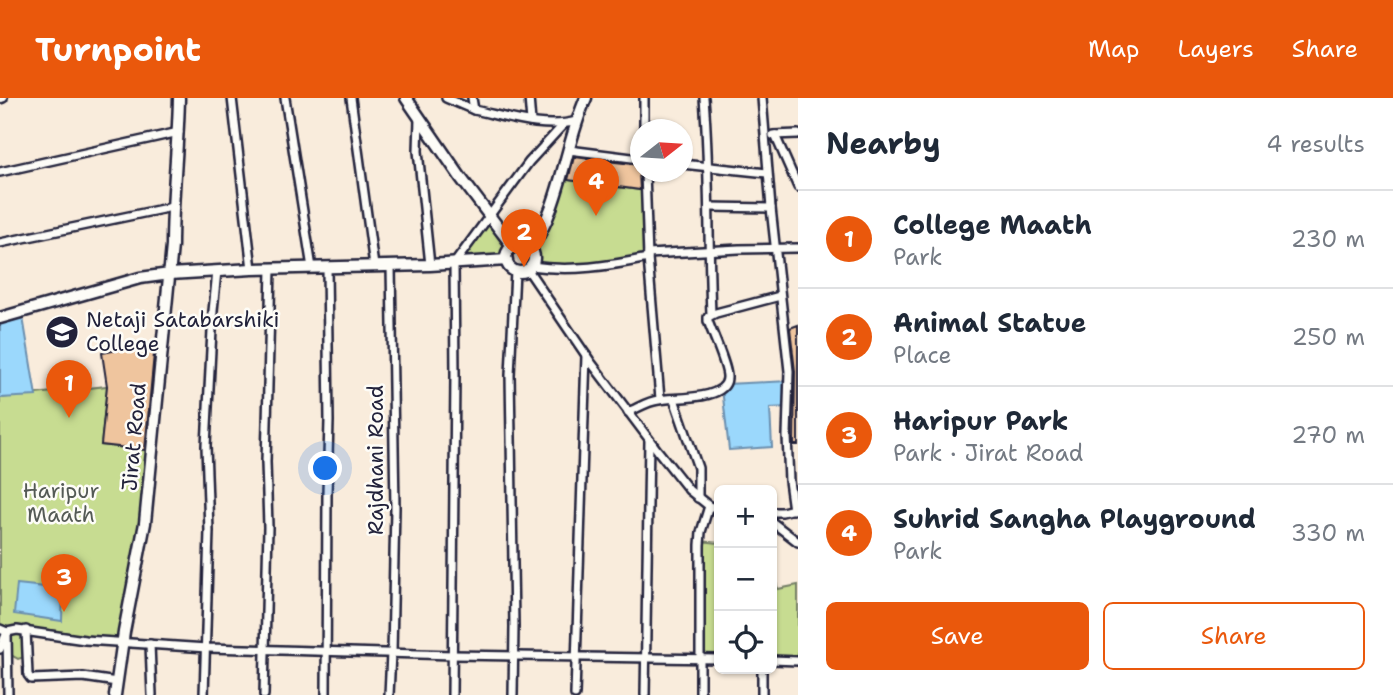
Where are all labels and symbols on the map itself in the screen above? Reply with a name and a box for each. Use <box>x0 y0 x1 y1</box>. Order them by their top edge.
north arrow <box>630 119 693 182</box>
pin: 4 <box>573 158 619 216</box>
pin: 2 <box>501 209 547 267</box>
place label: Netaji Satabarshiki College <box>86 306 280 358</box>
school or university icon: Netaji Satabarshiki College <box>43 313 81 351</box>
pin: 1 <box>46 360 92 418</box>
street label: Jirat Road <box>115 382 153 492</box>
street label: Rajdhani Road <box>362 385 390 535</box>
your location <box>308 451 342 485</box>
park label: Haripur Maath <box>23 477 99 529</box>
pin: 3 <box>41 554 87 612</box>

